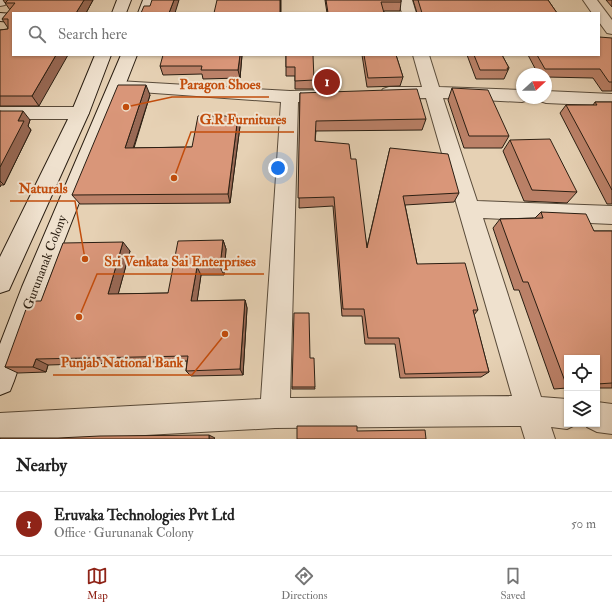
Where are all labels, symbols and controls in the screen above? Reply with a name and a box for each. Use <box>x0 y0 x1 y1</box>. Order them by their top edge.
search box <box>12 12 600 56</box>
icon: search <box>26 23 48 45</box>
text: Search here <box>58 25 127 44</box>
pin: 1 <box>314 67 340 97</box>
north arrow <box>516 68 552 104</box>
callout: Paragon Shoes <box>172 71 269 97</box>
text: Paragon Shoes <box>180 76 261 94</box>
callout: G.R Furnitures <box>191 106 294 132</box>
text: G.R Furnitures <box>200 111 287 128</box>
your location <box>268 158 288 178</box>
callout: Naturals <box>10 175 75 201</box>
text: Naturals <box>17 180 68 197</box>
street label: Gurunanak Colony <box>20 213 71 312</box>
callout: Sri Venkata Sai Enterprises <box>97 248 264 274</box>
text: Sri Venkata Sai Enterprises <box>104 253 256 271</box>
callout: Punjab National Bank <box>53 349 192 375</box>
text: Punjab National Bank <box>61 354 184 371</box>
map controls <box>564 355 600 427</box>
button: locate <box>564 355 600 391</box>
button: layers <box>564 391 600 427</box>
text: Nearby <box>16 455 67 476</box>
text: Eruvaka Technologies Pvt Ltd <box>54 506 235 525</box>
text: 1 <box>27 516 31 532</box>
text: 50 m <box>571 516 596 532</box>
text: Office · Gurunanak Colony <box>54 525 194 541</box>
tab: Map <box>86 565 108 602</box>
tab: Directions <box>281 565 328 602</box>
tab: Saved <box>500 565 526 602</box>

